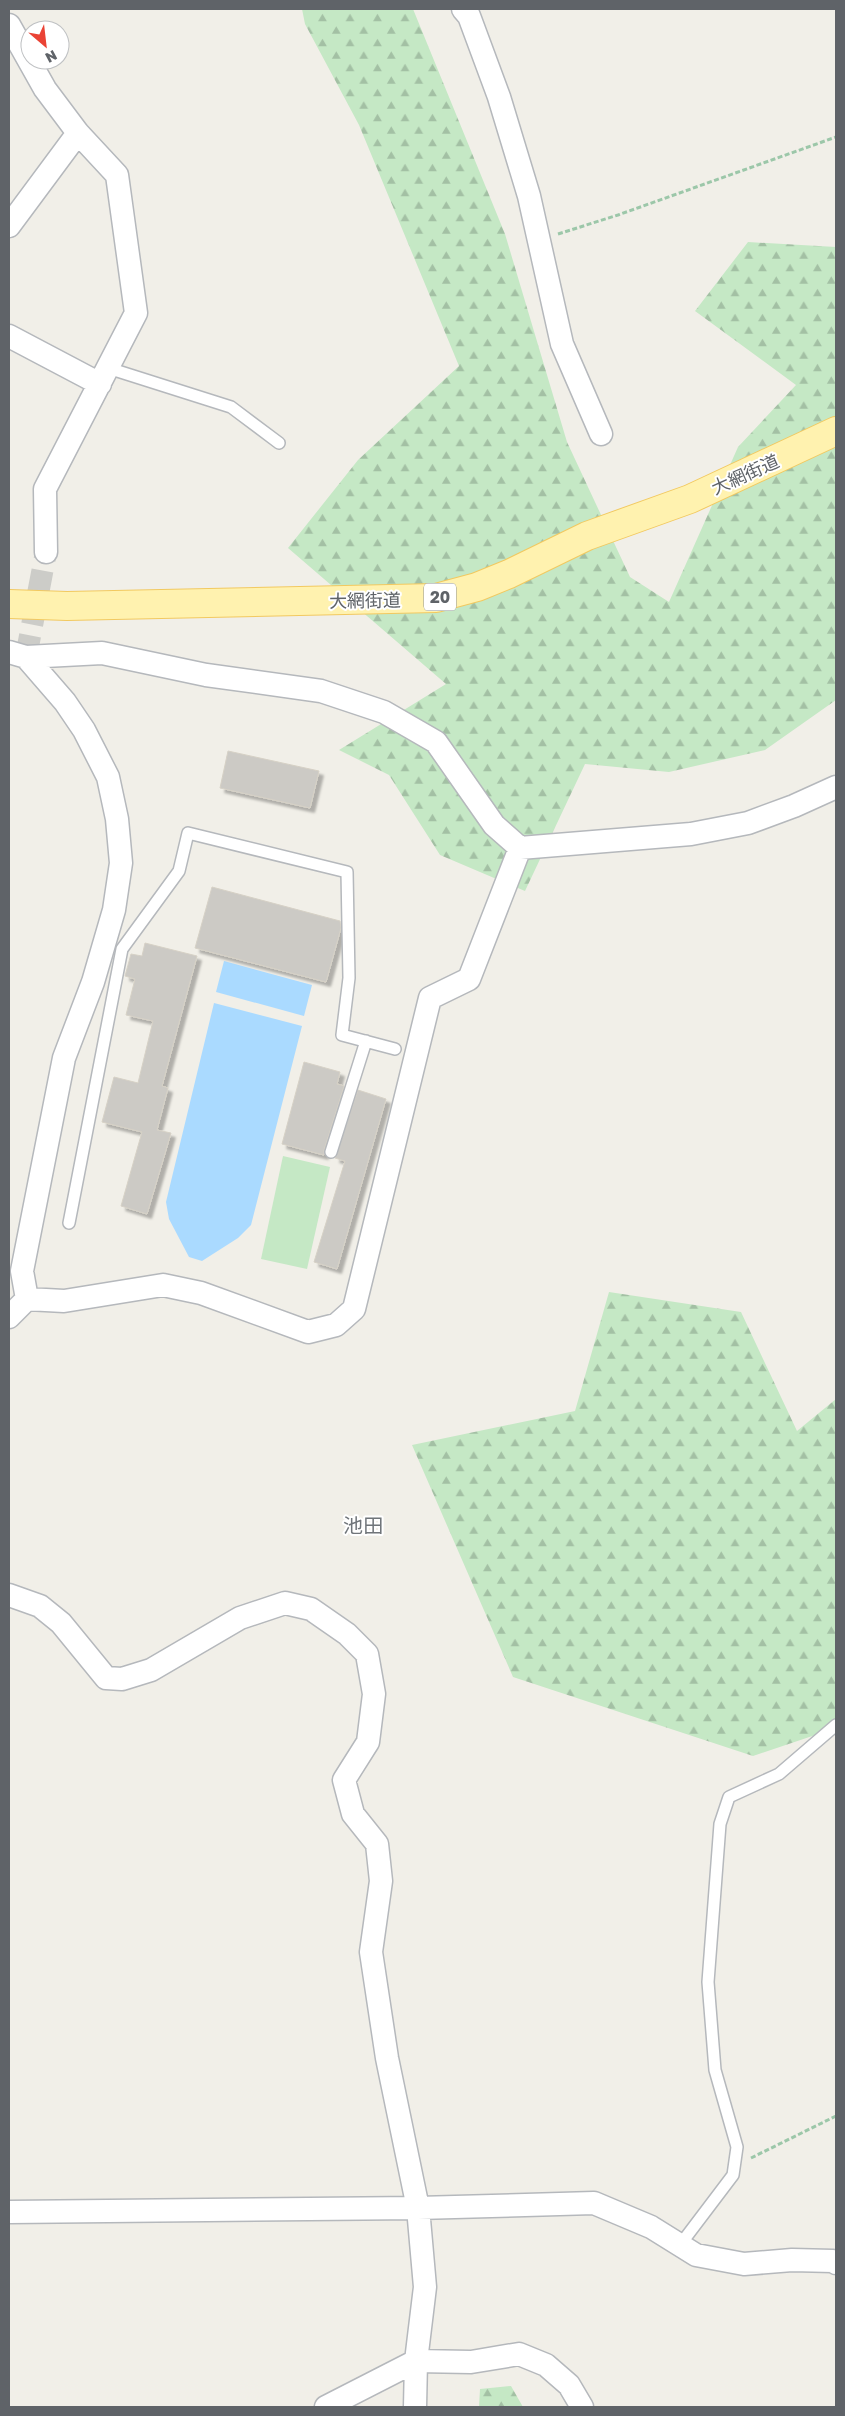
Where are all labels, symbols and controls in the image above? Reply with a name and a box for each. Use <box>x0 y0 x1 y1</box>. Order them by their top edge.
north arrow <box>20 20 70 70</box>
text: N <box>43 47 60 67</box>
street label: 大網街道 <box>708 449 782 499</box>
road number: 20 <box>424 584 456 610</box>
street label: 大網街道 <box>329 588 401 612</box>
district label: 池田 <box>343 1513 383 1537</box>

